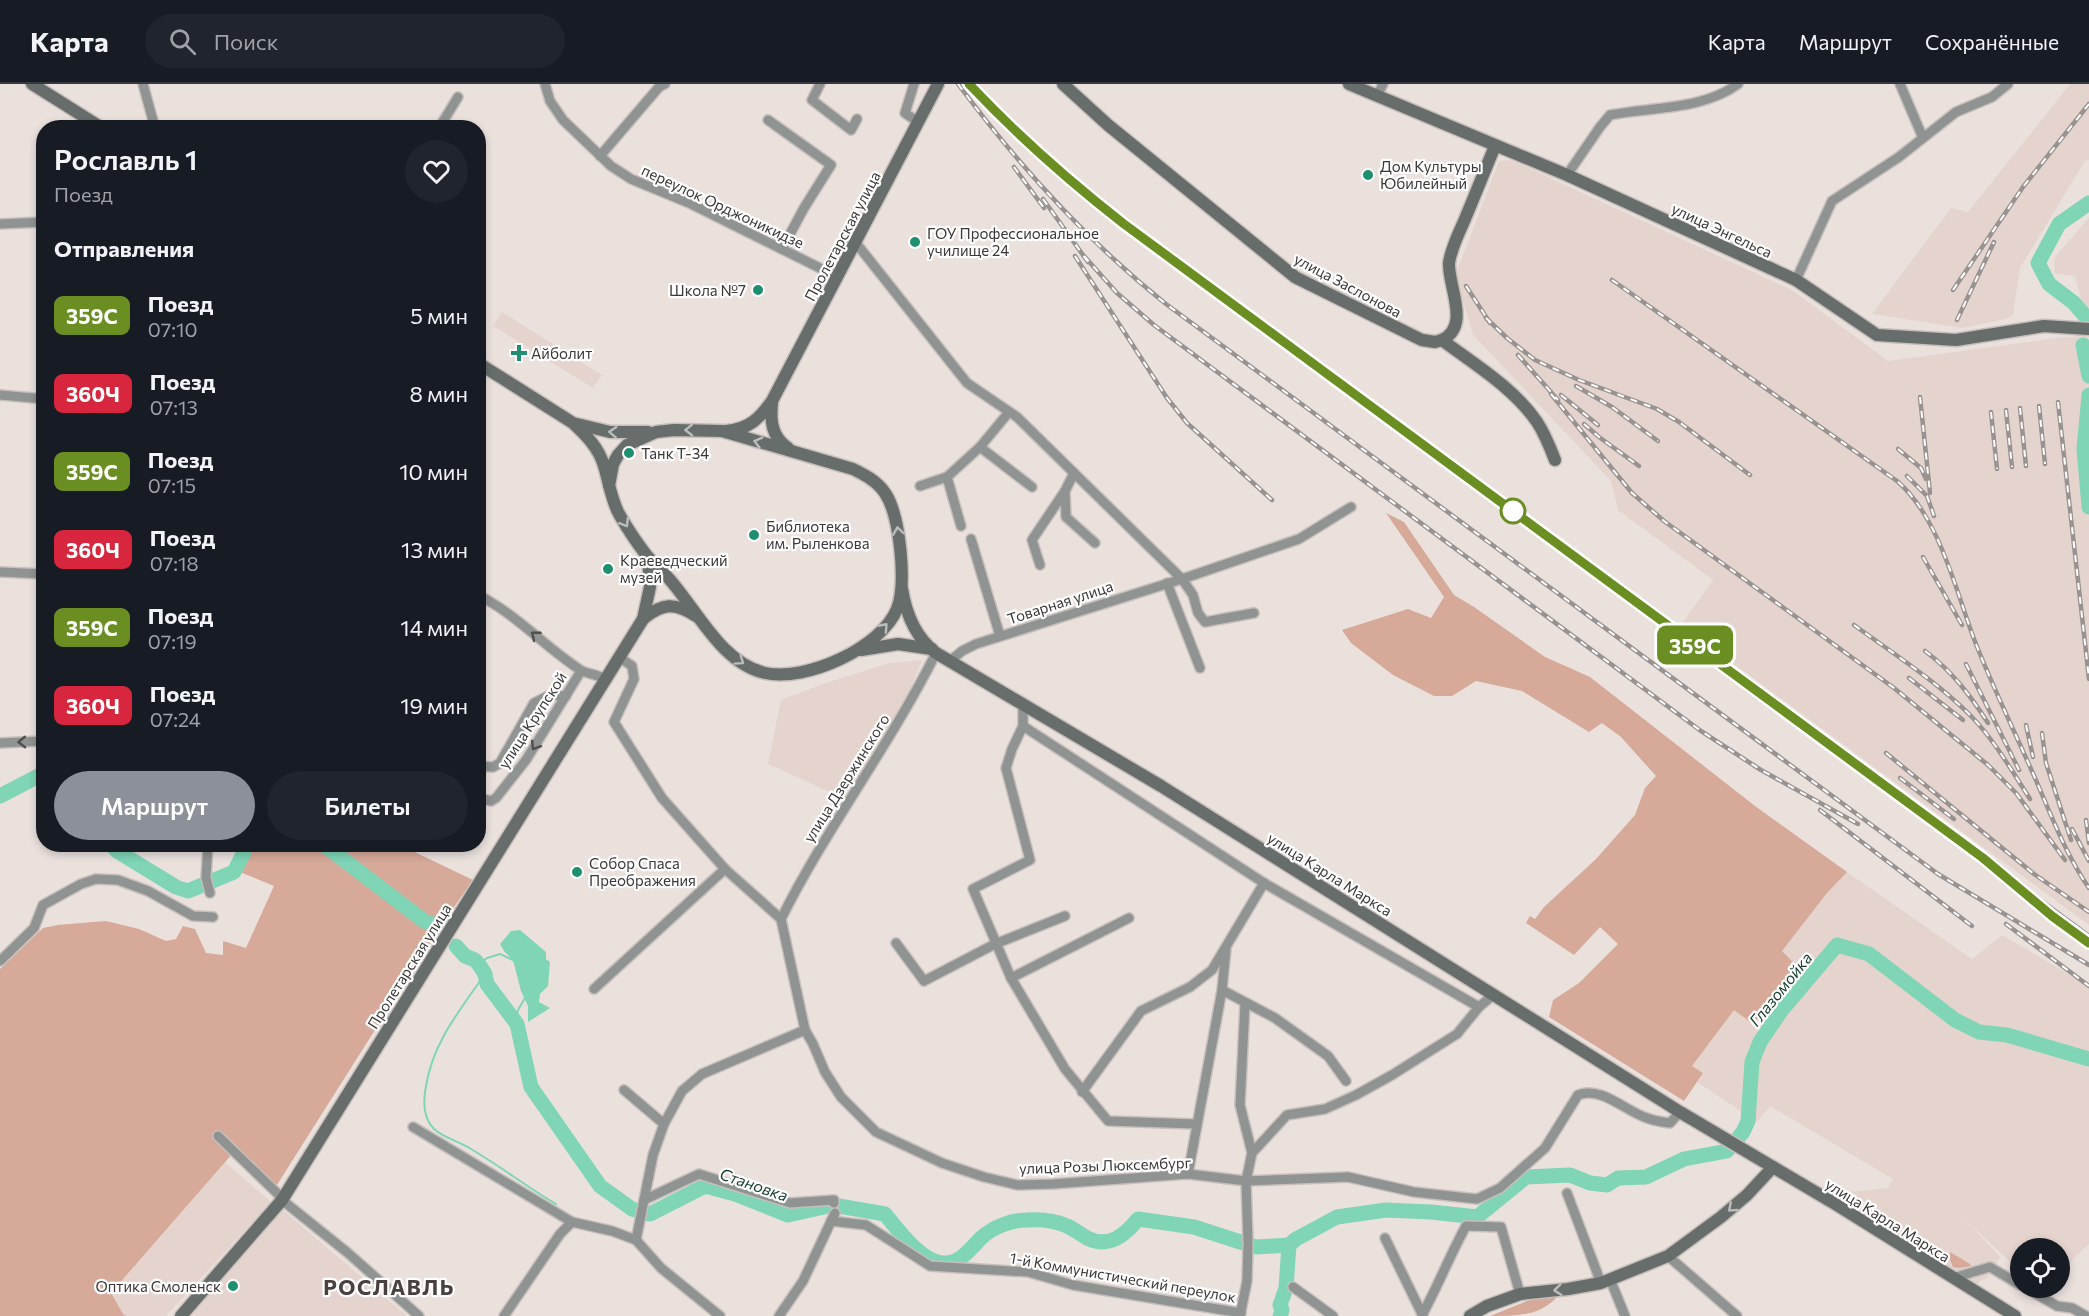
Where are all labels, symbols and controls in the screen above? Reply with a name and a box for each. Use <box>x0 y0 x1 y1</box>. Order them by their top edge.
search box <box>145 14 565 68</box>
text: Карта <box>30 24 109 58</box>
icon: search <box>166 25 199 58</box>
text: Поиск <box>214 28 278 55</box>
text: Карта <box>1708 29 1766 54</box>
text: Маршрут <box>1799 29 1892 54</box>
text: Сохранённые <box>1925 29 2059 54</box>
button: heart <box>405 140 468 203</box>
text: Рославль 1 <box>54 142 197 176</box>
place label: Дом Культуры Юбилейный <box>1380 157 1482 192</box>
street label: переулок Орджоникидзе <box>639 160 807 252</box>
street label: Пролетарская улица <box>800 168 884 304</box>
marker: Дом Культуры Юбилейный <box>1361 168 1375 182</box>
text: Поезд <box>54 182 113 206</box>
street label: улица Энгельса <box>1669 199 1775 261</box>
place label: ГОУ Профессиональное училище 24 <box>927 224 1099 259</box>
text: Отправления <box>54 235 194 262</box>
marker: ГОУ Профессиональное училище 24 <box>908 235 922 249</box>
street label: улица Заслонова <box>1291 249 1405 321</box>
place label: Школа №7 <box>669 281 746 299</box>
marker: Школа №7 <box>751 283 765 297</box>
text: Поезд <box>148 290 213 317</box>
text: 5 мин <box>410 302 468 329</box>
text: 359С <box>66 303 118 328</box>
text: 07:10 <box>148 317 198 341</box>
place label: Айболит <box>531 344 592 362</box>
marker: Айболит <box>512 346 526 360</box>
text: Поезд <box>150 368 215 395</box>
text: 8 мин <box>410 380 468 407</box>
text: 360Ч <box>66 381 120 406</box>
text: 07:13 <box>150 395 198 419</box>
one-way arrow <box>684 423 693 436</box>
one-way arrow <box>609 425 618 438</box>
one-way arrow <box>753 437 764 449</box>
place label: Танк Т-34 <box>641 444 709 462</box>
text: Поезд <box>148 446 213 473</box>
marker: Танк Т-34 <box>622 446 636 460</box>
text: 10 мин <box>399 458 468 485</box>
text: 359С <box>66 459 118 484</box>
text: 07:15 <box>148 473 196 497</box>
unlabelled marker <box>1500 498 1526 524</box>
one-way arrow <box>618 517 630 527</box>
place label: Библиотека им. Рыленкова <box>766 517 869 552</box>
text: Поезд <box>150 524 215 551</box>
one-way arrow <box>892 526 904 535</box>
marker: Библиотека им. Рыленкова <box>747 528 761 542</box>
text: 13 мин <box>401 536 468 563</box>
text: 360Ч <box>66 537 120 562</box>
text: 07:18 <box>150 551 199 575</box>
place label: Краеведческий музей <box>620 551 728 586</box>
marker: Краеведческий музей <box>601 562 615 576</box>
street label: Товарная улица <box>1005 576 1115 628</box>
text: Поезд <box>148 602 213 629</box>
text: 14 мин <box>400 614 468 641</box>
text: 359С <box>66 615 118 640</box>
one-way arrow <box>877 623 888 634</box>
line badge: 359С <box>1653 626 1737 664</box>
text: 07:19 <box>148 629 197 653</box>
one-way arrow <box>531 631 542 642</box>
text: 359С <box>1669 633 1721 658</box>
one-way arrow <box>734 654 745 665</box>
street label: улица Крупской <box>494 668 570 772</box>
text: Поезд <box>150 680 215 707</box>
text: 19 мин <box>400 692 468 719</box>
text: 360Ч <box>66 693 120 718</box>
text: 07:24 <box>150 707 201 731</box>
street label: улица Дзержинского <box>799 711 893 845</box>
one-way arrow <box>17 736 26 748</box>
one-way arrow <box>530 740 542 750</box>
button: Маршрут <box>54 771 255 840</box>
button: Билеты <box>267 771 468 840</box>
street label: улица Карла Маркса <box>1264 828 1396 920</box>
place label: Собор Спаса Преображения <box>589 854 696 889</box>
marker: Собор Спаса Преображения <box>570 865 584 879</box>
street label: Пролетарская улица <box>363 900 455 1032</box>
water label: Глазомойка <box>1745 948 1815 1030</box>
street label: улица Розы Люксембург <box>1019 1153 1192 1177</box>
water label: Становка <box>718 1164 790 1204</box>
street label: улица Карла Маркса <box>1822 1174 1954 1266</box>
one-way arrow <box>1728 1201 1739 1212</box>
map controls <box>2010 1238 2070 1298</box>
button: locate <box>2010 1238 2070 1298</box>
street label: 1-й Коммунистический переулок <box>1009 1248 1237 1306</box>
district label: РОСЛАВЛЬ <box>323 1274 455 1299</box>
place label: Оптика Смоленск <box>96 1277 221 1295</box>
marker: Оптика Смоленск <box>226 1279 240 1293</box>
one-way arrow <box>1554 1284 1563 1296</box>

